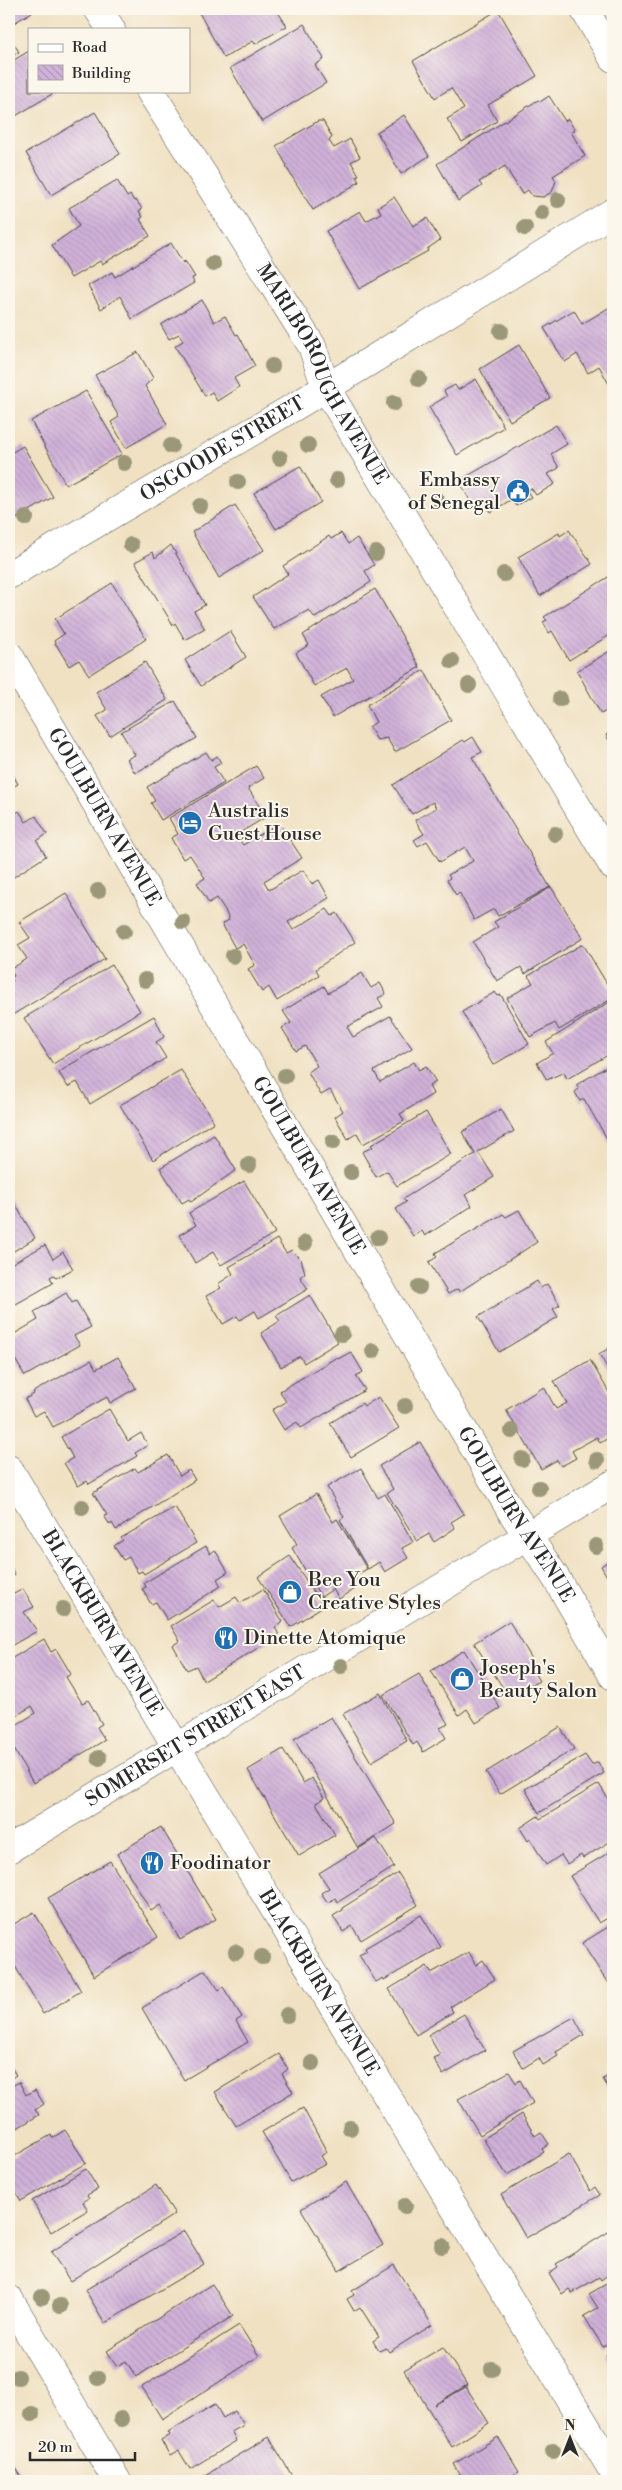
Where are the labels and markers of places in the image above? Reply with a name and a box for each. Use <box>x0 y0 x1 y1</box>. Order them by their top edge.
place label: Embassy of Senegal <box>408 468 500 516</box>
public building icon: Embassy of Senegal <box>505 478 531 504</box>
place label: Australis Guest House <box>207 799 322 847</box>
hotel icon: Australis Guest House <box>177 810 203 836</box>
place label: Bee You Creative Styles <box>307 1568 441 1616</box>
shop icon: Bee You Creative Styles <box>277 1579 303 1605</box>
restaurant icon: Dinette Atomique <box>213 1625 239 1651</box>
place label: Dinette Atomique <box>244 1626 406 1651</box>
place label: Joseph's Beauty Salon <box>479 1656 597 1704</box>
shop icon: Joseph's Beauty Salon <box>449 1666 475 1692</box>
restaurant icon: Foodinator <box>139 1850 165 1876</box>
place label: Foodinator <box>170 1851 271 1876</box>

